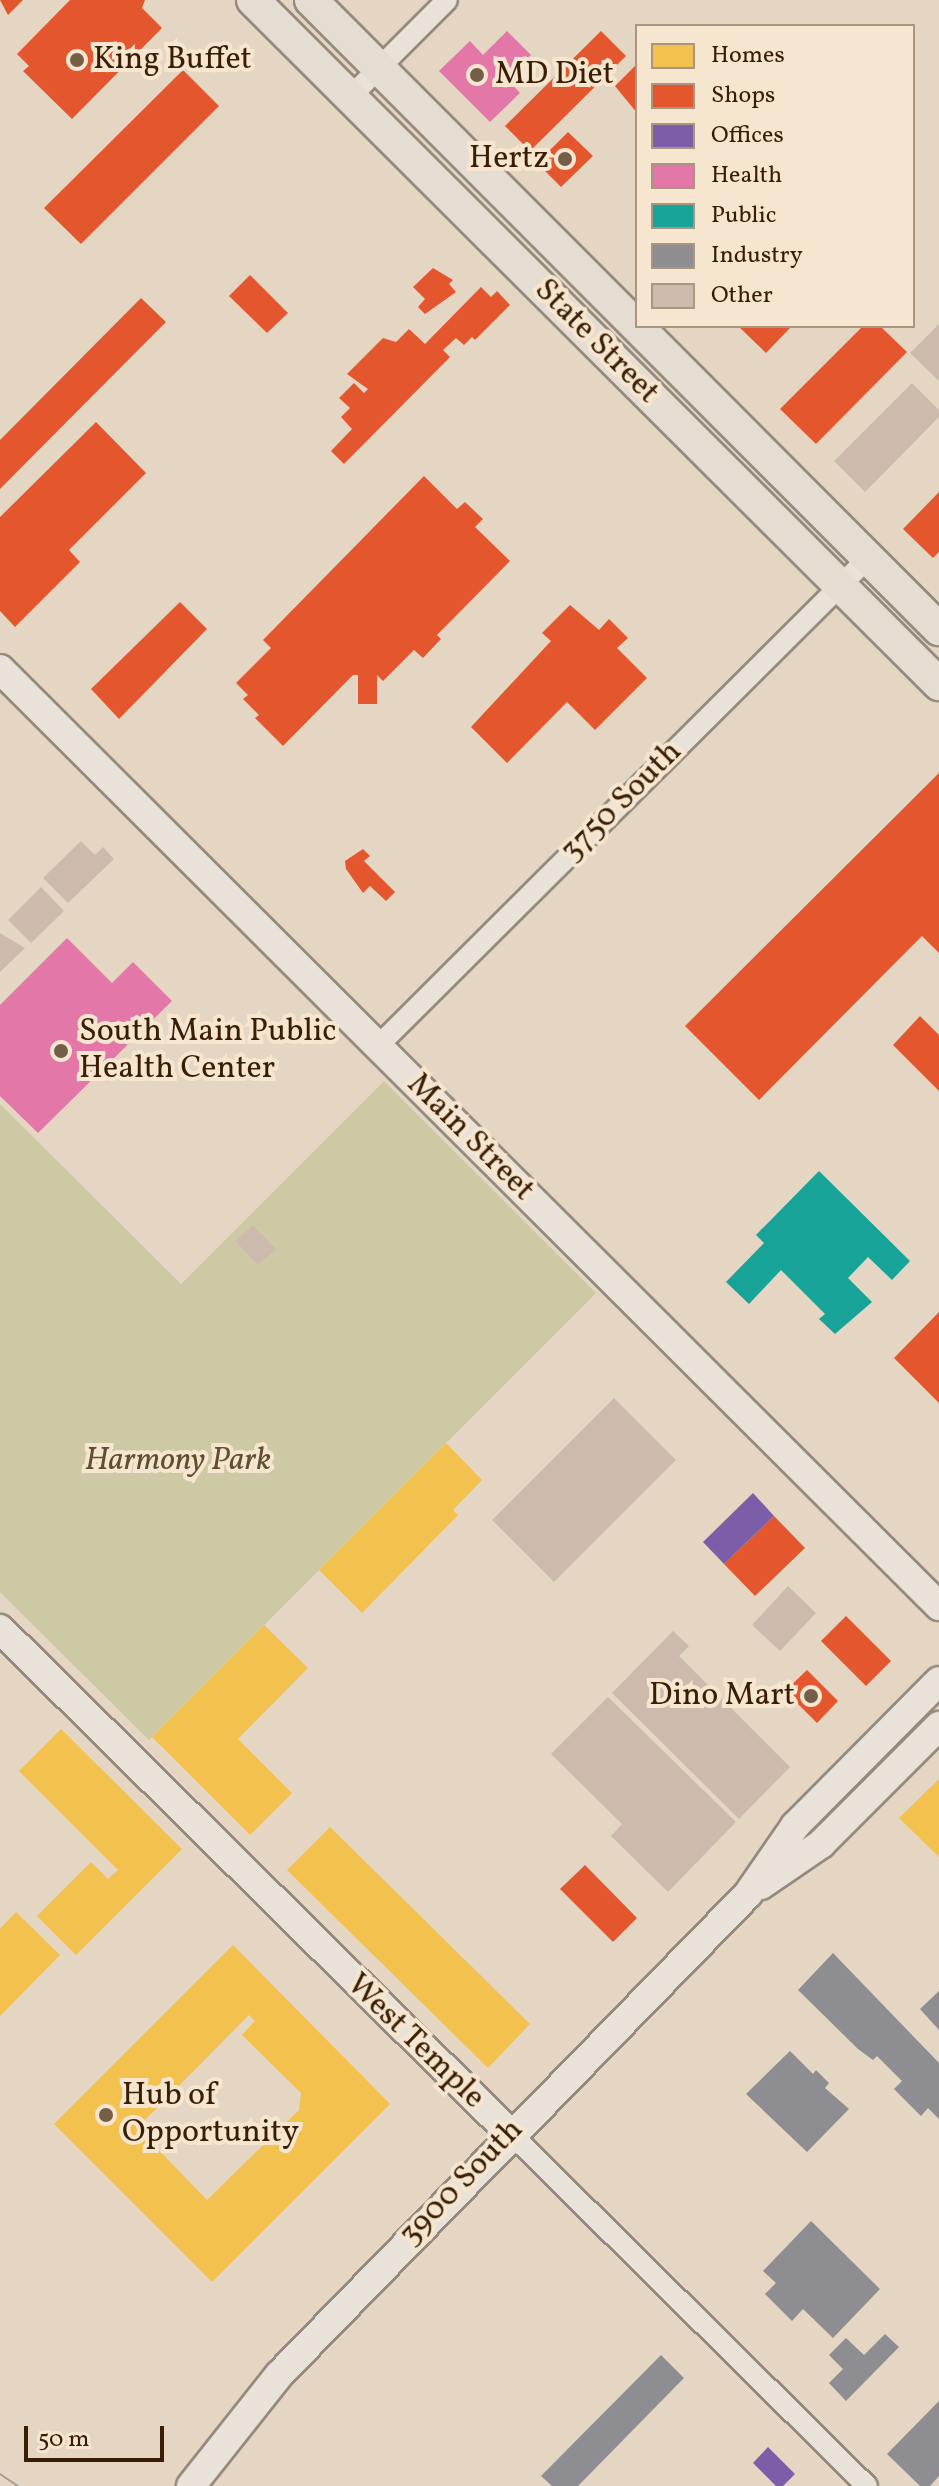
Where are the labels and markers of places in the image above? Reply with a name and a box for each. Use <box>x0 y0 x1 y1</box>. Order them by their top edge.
place label: King Buffet <box>93 41 252 79</box>
marker: King Buffet <box>68 51 86 69</box>
place label: MD Diet <box>495 56 614 94</box>
marker: MD Diet <box>466 64 488 86</box>
place label: Hertz <box>469 140 549 178</box>
marker: Hertz <box>556 150 574 168</box>
place label: South Main Public Health Center <box>79 1014 337 1089</box>
marker: South Main Public Health Center <box>50 1040 72 1062</box>
place label: Dino Mart <box>649 1677 795 1715</box>
marker: Dino Mart <box>802 1687 820 1705</box>
place label: Hub of Opportunity <box>122 2078 299 2153</box>
marker: Hub of Opportunity <box>97 2106 115 2124</box>

